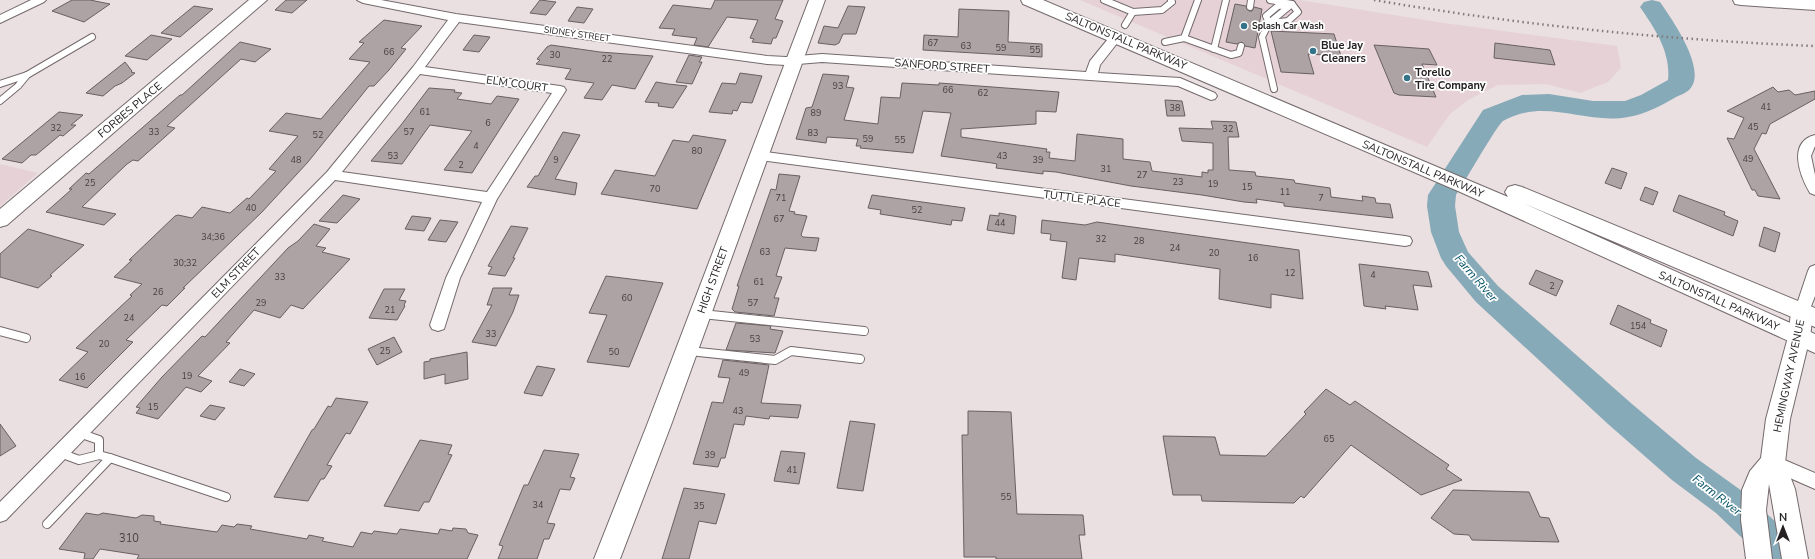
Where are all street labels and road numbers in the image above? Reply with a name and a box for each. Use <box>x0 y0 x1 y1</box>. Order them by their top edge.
street label: SALTONSTALL PARKWAY <box>1063 9 1190 74</box>
street label: SIDNEY STREET <box>543 23 611 45</box>
street label: SANFORD STREET <box>894 55 990 77</box>
street label: ELM COURT <box>485 72 549 96</box>
street label: FORBES PLACE <box>95 79 165 141</box>
street label: SALTONSTALL PARKWAY <box>1360 137 1487 202</box>
street label: TUTTLE PLACE <box>1043 187 1121 211</box>
street label: ELM STREET <box>208 244 264 301</box>
street label: HIGH STREET <box>694 244 732 316</box>
street label: SALTONSTALL PARKWAY <box>1656 268 1782 335</box>
street label: HEMINGWAY AVENUE <box>1770 318 1808 434</box>

